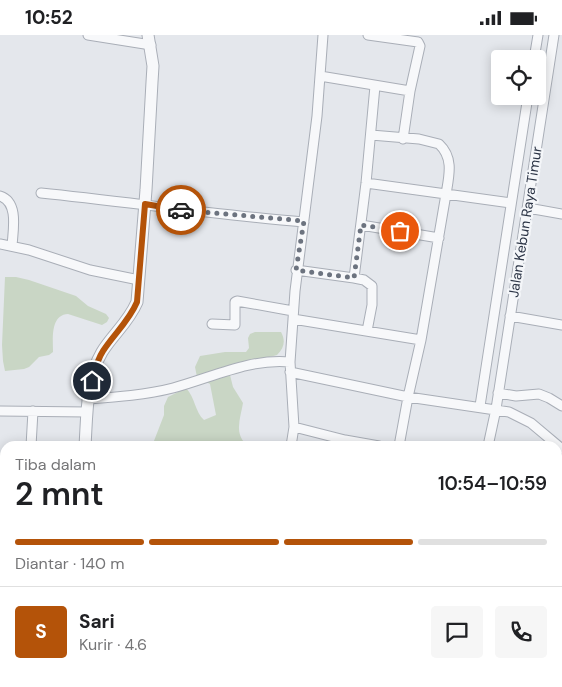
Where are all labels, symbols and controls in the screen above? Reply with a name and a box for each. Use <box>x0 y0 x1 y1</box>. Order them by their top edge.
text: 10:52 <box>25 5 73 30</box>
map controls <box>491 50 546 105</box>
button: locate <box>491 50 546 105</box>
street label: Jalan Kebun Raya Timur <box>504 145 546 299</box>
courier <box>156 185 206 235</box>
icon: car <box>167 196 195 224</box>
pin <box>379 210 421 252</box>
icon: bag <box>386 217 414 245</box>
pin <box>71 360 113 402</box>
icon: home <box>78 367 106 395</box>
text: Tiba dalam <box>15 454 96 475</box>
text: 10:54–10:59 <box>438 471 547 496</box>
text: 2 mnt <box>15 473 104 515</box>
text: Diantar · 140 m <box>15 553 124 574</box>
button: chat <box>431 606 483 658</box>
button: phone <box>495 606 547 658</box>
text: Sari <box>79 609 115 634</box>
text: S <box>35 619 47 644</box>
text: Kurir · 4.6 <box>79 634 147 655</box>

